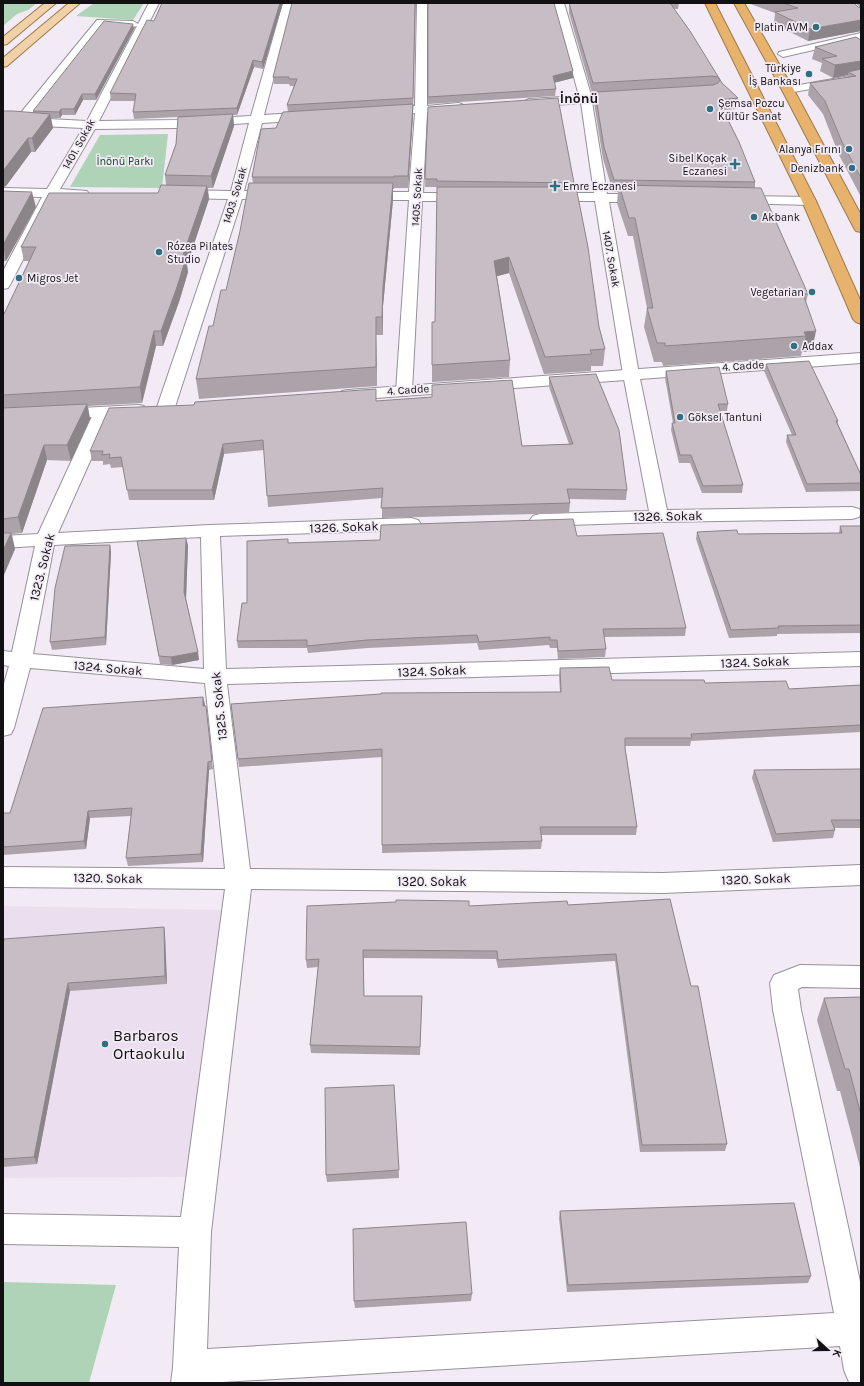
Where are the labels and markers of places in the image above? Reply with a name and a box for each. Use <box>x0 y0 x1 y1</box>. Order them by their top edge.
place label: Platin AVM <box>755 21 808 34</box>
marker: Platin AVM <box>811 22 821 32</box>
place label: Türkiye İş Bankası <box>749 62 801 88</box>
marker: Türkiye İş Bankası <box>804 69 814 79</box>
place label: Şemsa Pozcu Kültür Sanat <box>718 97 785 123</box>
marker: Şemsa Pozcu Kültür Sanat <box>705 104 715 114</box>
place label: Alanya Fırını <box>779 143 841 156</box>
marker: Alanya Fırını <box>844 144 854 154</box>
place label: Sibel Koçak Eczanesi <box>669 152 727 178</box>
marker: Sibel Koçak Eczanesi <box>730 159 740 169</box>
place label: Denizbank <box>791 162 844 175</box>
marker: Denizbank <box>847 163 857 173</box>
place label: Emre Eczanesi <box>563 180 636 193</box>
marker: Emre Eczanesi <box>550 181 560 191</box>
place label: Akbank <box>762 211 800 224</box>
marker: Akbank <box>749 212 759 222</box>
place label: Rózea Pilates Studio <box>167 240 234 266</box>
marker: Rózea Pilates Studio <box>154 247 164 257</box>
place label: Migros Jet <box>27 272 78 285</box>
marker: Migros Jet <box>14 273 24 283</box>
place label: Vegetarian <box>751 286 804 299</box>
marker: Vegetarian <box>807 287 817 297</box>
place label: Addax <box>802 340 833 353</box>
marker: Addax <box>789 341 799 351</box>
place label: Göksel Tantuni <box>688 411 762 424</box>
marker: Göksel Tantuni <box>675 412 685 422</box>
place label: Barbaros Ortaokulu <box>113 1026 186 1063</box>
marker: Barbaros Ortaokulu <box>100 1039 110 1049</box>

